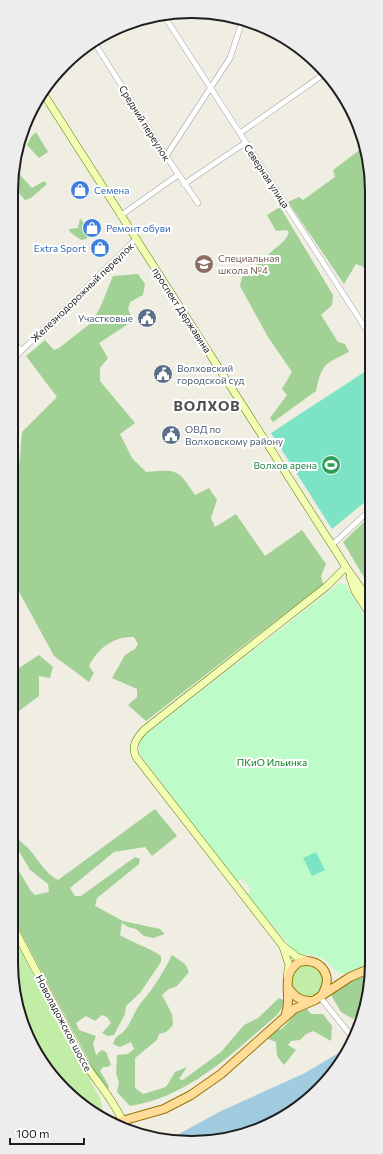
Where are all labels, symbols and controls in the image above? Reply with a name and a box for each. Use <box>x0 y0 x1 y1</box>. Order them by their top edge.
street label: Средний переулок <box>117 83 173 164</box>
street label: Северная улица <box>242 142 292 210</box>
shop icon: Семена <box>69 179 91 201</box>
place label: Семена <box>94 184 129 196</box>
shop icon: Ремонт обуви <box>81 217 103 239</box>
place label: Ремонт обуви <box>106 222 171 234</box>
shop icon: Extra Sport <box>89 237 111 259</box>
street label: Железнодорожный переулок <box>28 239 136 344</box>
place label: Extra Sport <box>34 242 86 254</box>
place label: Специальная школа №4 <box>218 252 280 276</box>
school or university icon: Специальная школа №4 <box>193 253 215 275</box>
street label: проспект Державина <box>150 265 214 355</box>
public building icon: Участковые <box>136 307 158 329</box>
place label: Участковые <box>78 312 133 324</box>
place label: Волховский городской суд <box>177 362 244 386</box>
public building icon: Волховский городской суд <box>152 363 174 385</box>
district label: ВОЛХОВ <box>173 397 241 414</box>
place label: ОВД по Волховскому району <box>185 423 283 447</box>
public building icon: ОВД по Волховскому району <box>160 424 182 446</box>
sports icon: Волхов арена <box>320 454 342 476</box>
place label: Волхов арена <box>253 459 317 471</box>
park label: ПКиО Ильинка <box>237 756 307 768</box>
street label: Новоладожское шоссе <box>33 973 95 1073</box>
scale bar <box>10 1120 84 1146</box>
text: 100 m <box>16 1126 50 1140</box>

